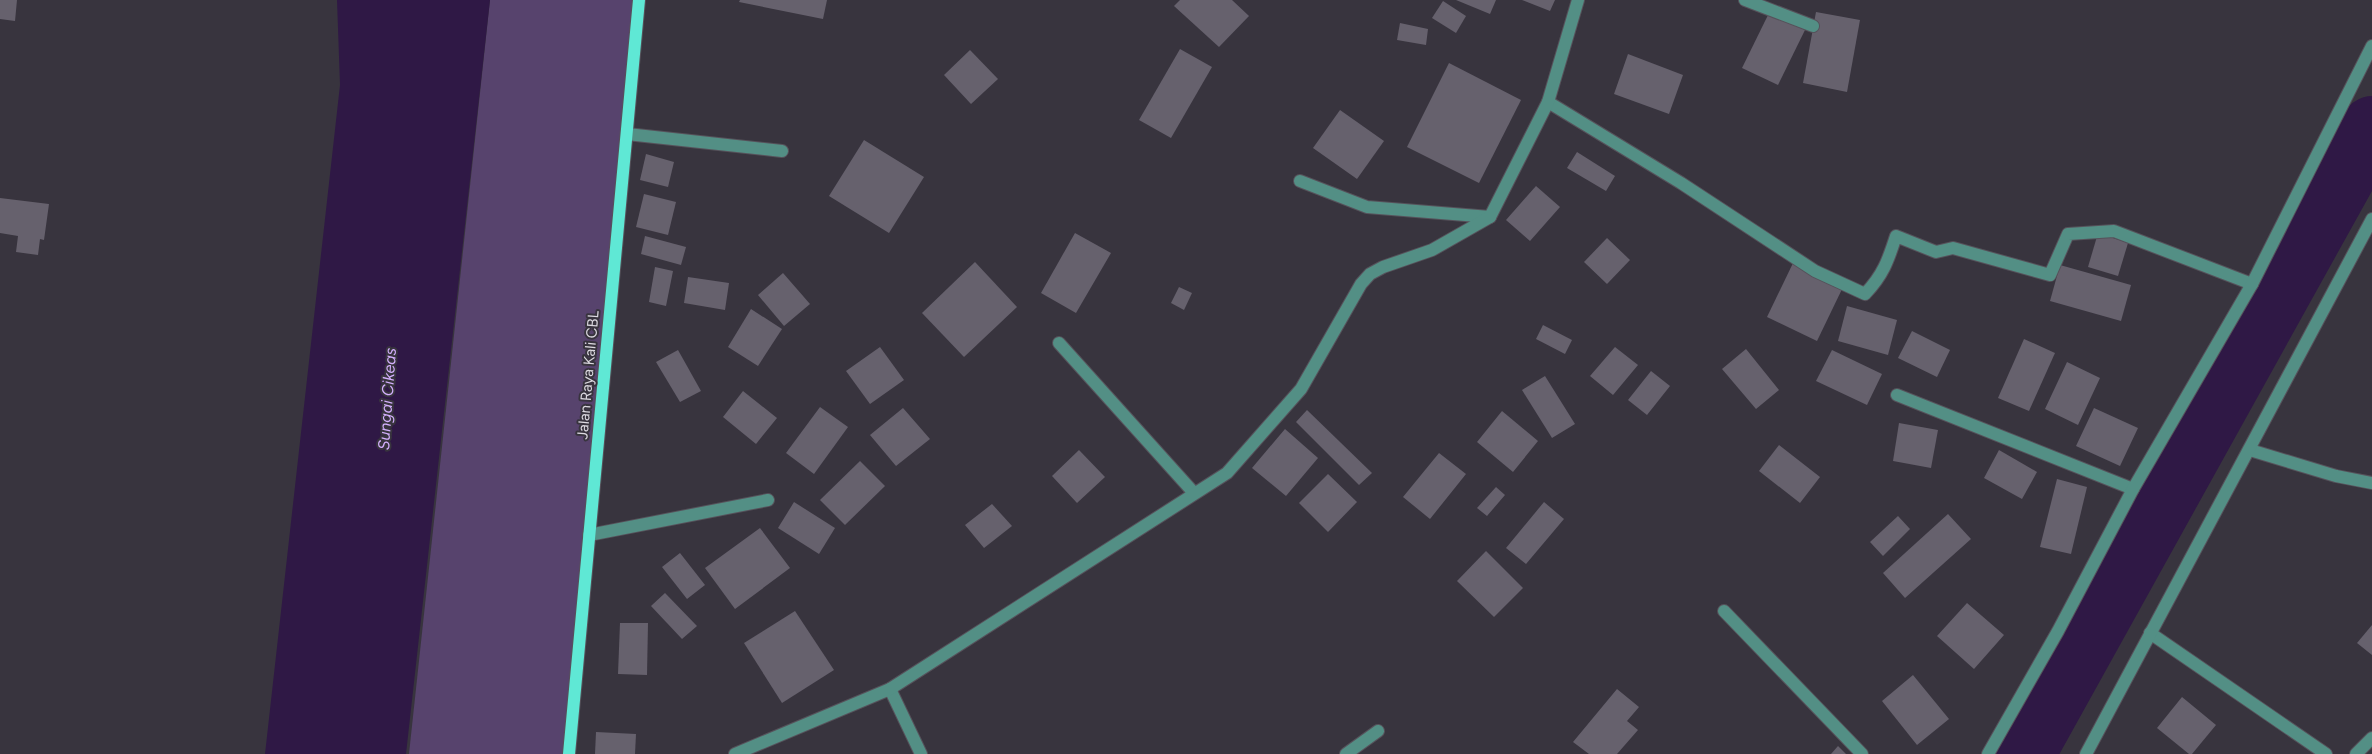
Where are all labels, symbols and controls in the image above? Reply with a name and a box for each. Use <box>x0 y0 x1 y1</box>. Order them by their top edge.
street label: Jalan Raya Kali CBL <box>573 310 603 440</box>
water label: Sungai Cikeas <box>374 347 400 451</box>

